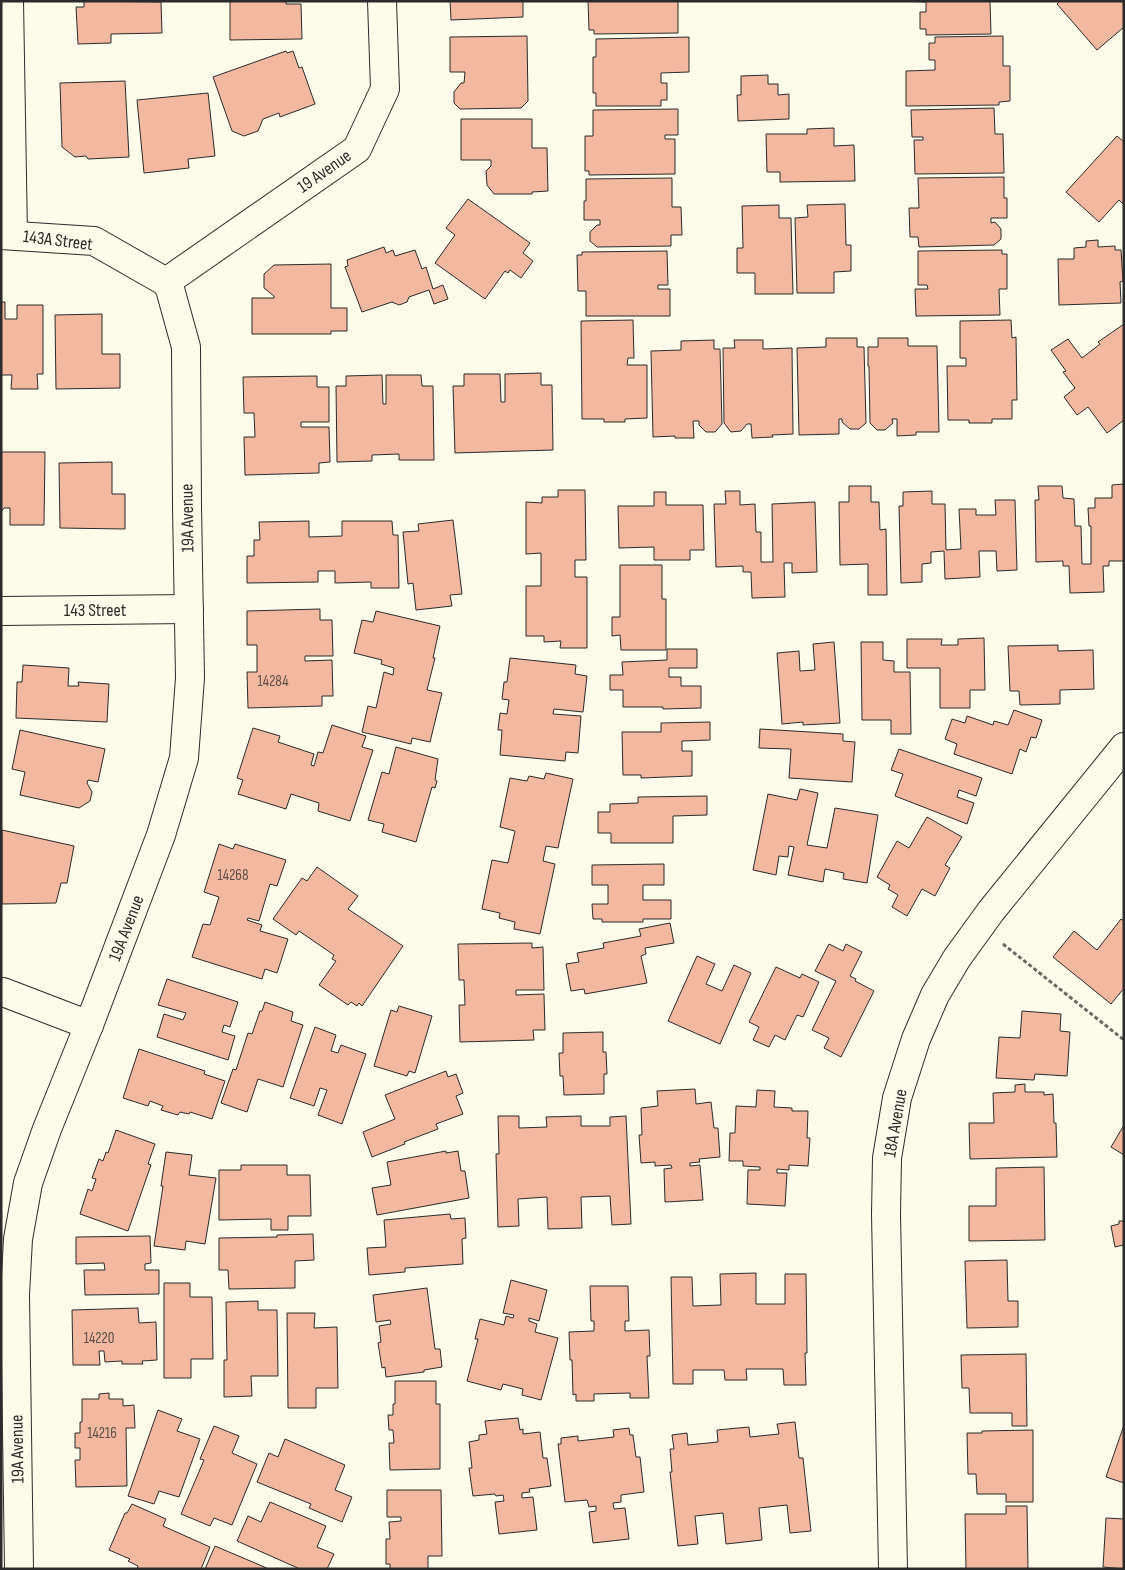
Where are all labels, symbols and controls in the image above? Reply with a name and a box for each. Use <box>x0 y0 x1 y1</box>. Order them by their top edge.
street label: 19 Avenue <box>293 145 355 198</box>
street label: 143A Street <box>22 226 94 255</box>
street label: 19A Avenue <box>176 483 199 553</box>
street label: 143 Street <box>64 600 127 621</box>
house number: 14284 <box>258 672 288 691</box>
house number: 14268 <box>218 866 248 885</box>
street label: 19A Avenue <box>104 892 149 964</box>
street label: 18A Avenue <box>879 1087 912 1159</box>
house number: 14220 <box>84 1329 114 1348</box>
street label: 19A Avenue <box>6 1414 29 1484</box>
house number: 14216 <box>87 1424 117 1443</box>

